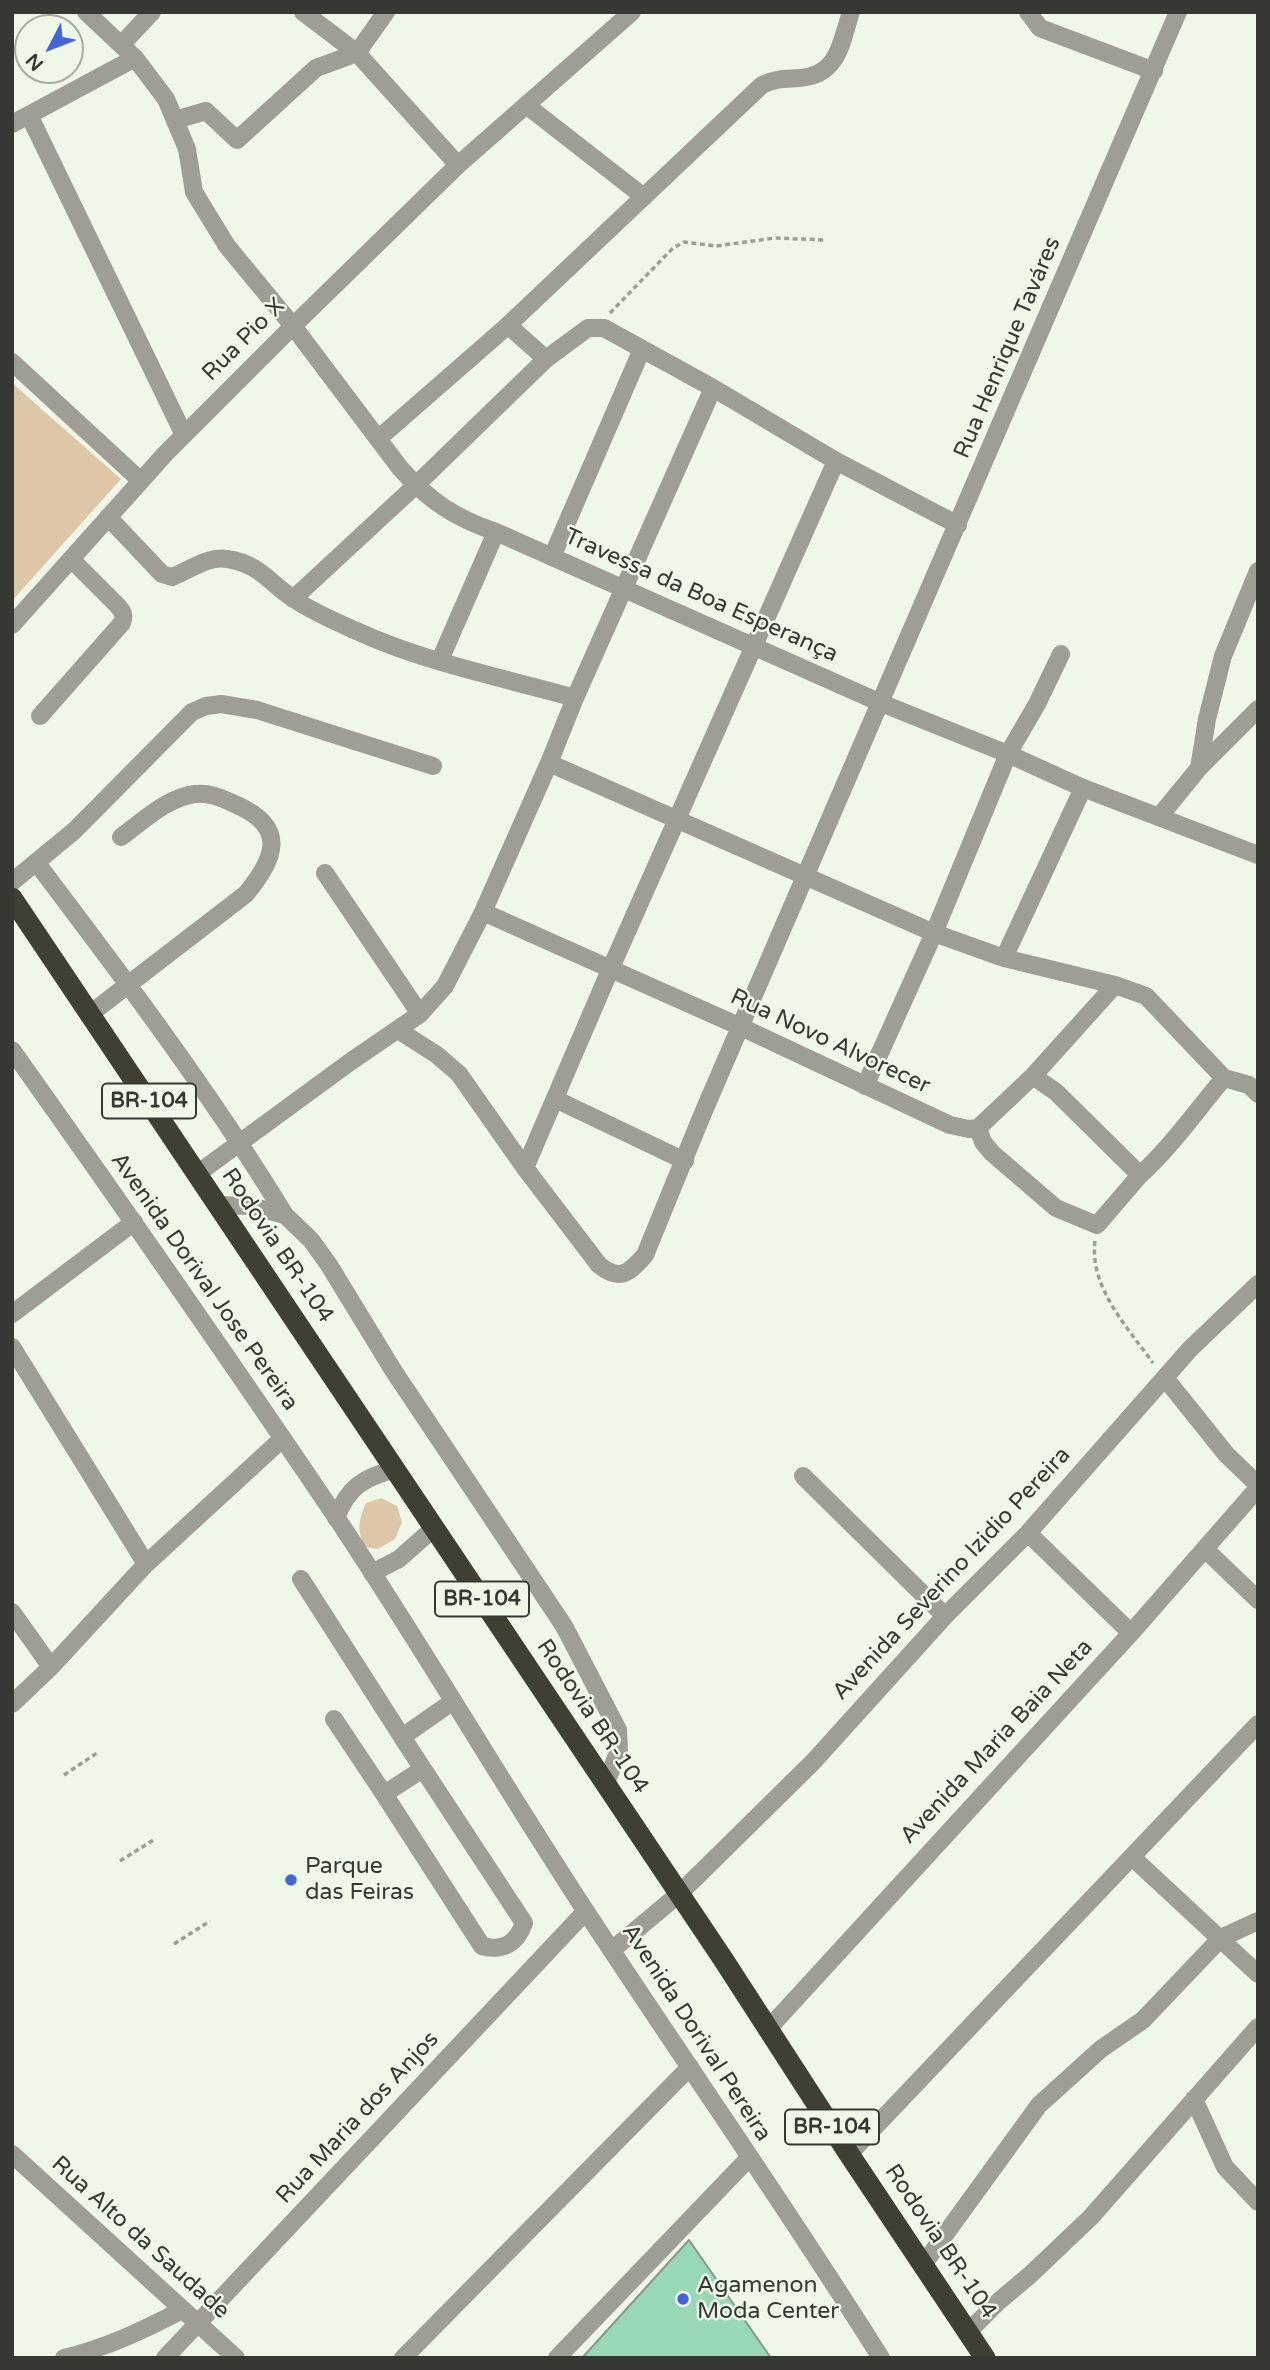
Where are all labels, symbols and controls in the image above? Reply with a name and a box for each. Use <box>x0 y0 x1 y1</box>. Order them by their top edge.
north arrow <box>14 14 84 84</box>
text: N <box>22 49 48 75</box>
street label: Rua Henrique Taváres <box>949 233 1067 463</box>
street label: Rua Pio X <box>197 293 291 387</box>
street label: Travessa da Boa Esperança <box>560 523 842 669</box>
street label: Rua Novo Alvorecer <box>726 984 934 1100</box>
road number: BR-104 <box>102 1084 196 1118</box>
street label: Avenida Dorival Jose Pereira <box>104 1148 304 1416</box>
street label: Rodovia BR-104 <box>215 1163 339 1329</box>
street label: Avenida Severino Izidio Pereira <box>827 1442 1077 1706</box>
road number: BR-104 <box>435 1582 529 1616</box>
street label: Rodovia BR-104 <box>530 1634 654 1800</box>
street label: Avenida Maria Baia Neta <box>895 1634 1099 1850</box>
place label: Parque das Feiras <box>305 1853 414 1907</box>
marker: Parque das Feiras <box>283 1872 299 1888</box>
street label: Avenida Dorival Pereira <box>615 1919 777 2147</box>
street label: Rua Maria dos Anjos <box>271 2026 445 2210</box>
road number: BR-104 <box>785 2110 879 2144</box>
street label: Rua Alto da Saudade <box>45 2151 235 2325</box>
street label: Rodovia BR-104 <box>878 2159 1002 2325</box>
place label: Agamenon Moda Center <box>697 2272 839 2326</box>
marker: Agamenon Moda Center <box>675 2291 691 2307</box>

